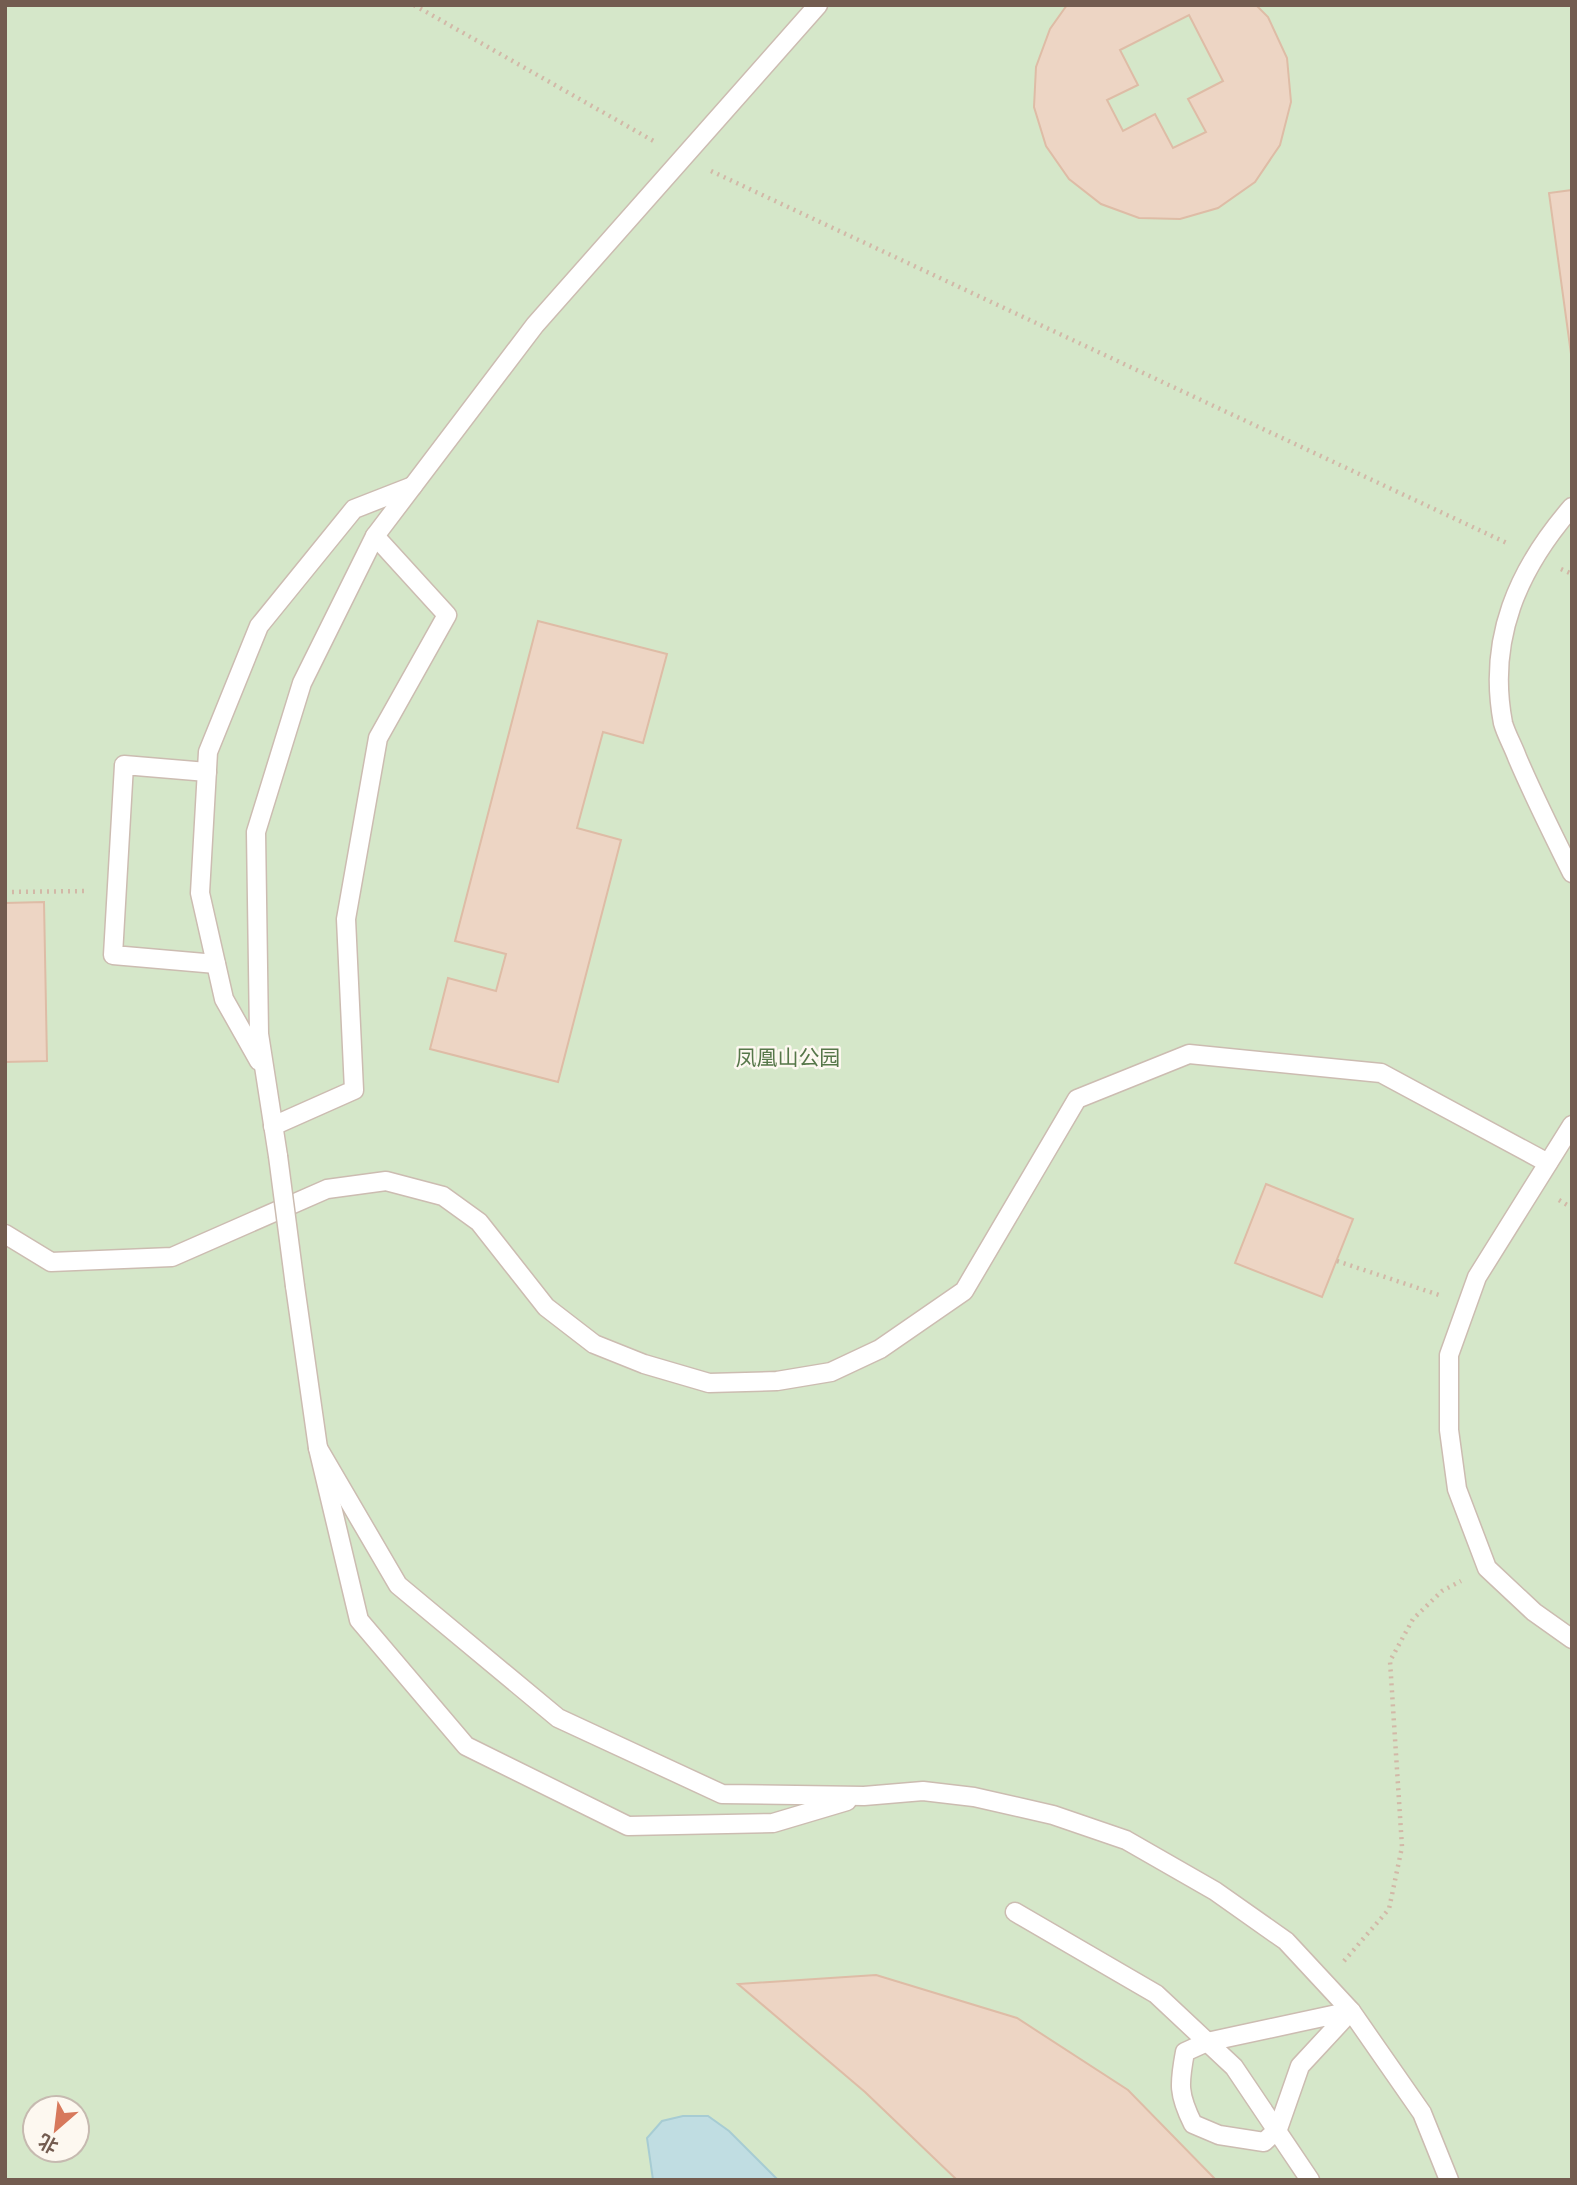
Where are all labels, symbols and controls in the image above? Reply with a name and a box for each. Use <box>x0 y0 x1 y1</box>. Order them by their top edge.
park label: 凤凰山公园 <box>736 1043 841 1072</box>
north arrow <box>21 2094 91 2164</box>
text: 北 <box>34 2127 63 2160</box>

